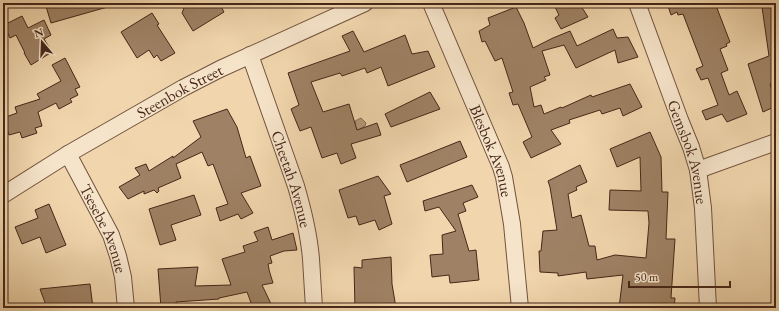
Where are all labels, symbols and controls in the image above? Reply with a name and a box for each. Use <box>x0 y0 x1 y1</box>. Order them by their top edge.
north arrow <box>22 22 62 62</box>
text: N <box>32 24 45 41</box>
street label: Steenbok Street <box>133 59 226 123</box>
street label: Gemsbok Avenue <box>663 97 713 205</box>
street label: Blesbok Avenue <box>465 101 518 198</box>
street label: Cheetah Avenue <box>267 128 317 229</box>
street label: Tsesebe Avenue <box>75 180 132 275</box>
scale bar <box>629 263 730 289</box>
text: 50 m <box>635 269 659 285</box>

